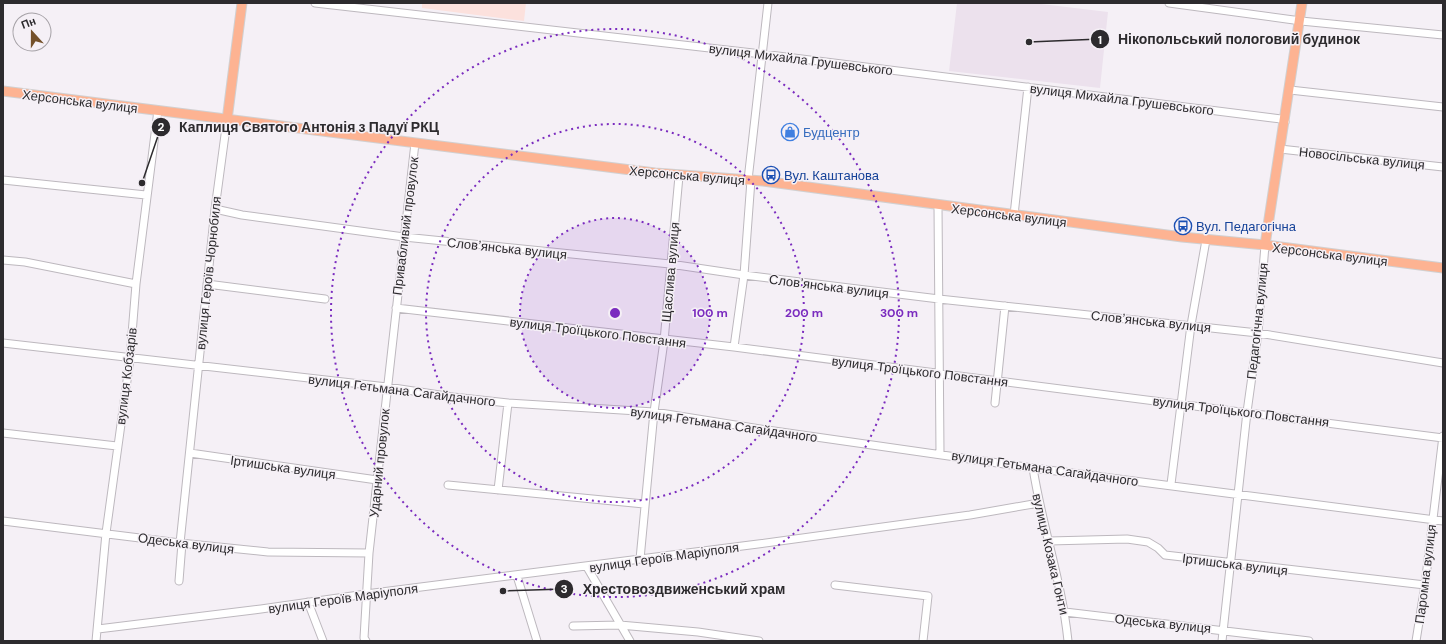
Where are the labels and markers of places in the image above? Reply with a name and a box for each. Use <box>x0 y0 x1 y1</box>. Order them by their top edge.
callout: Нікопольський пологовий будинок <box>1090 26 1368 52</box>
callout: Каплиця Святого Антонія з Падуї РКЦ <box>151 114 447 140</box>
shop icon: Будцентр <box>780 122 800 142</box>
place label: Будцентр <box>803 124 860 141</box>
bus stop icon: Вул. Каштанова <box>761 165 781 185</box>
place label: Вул. Каштанова <box>784 167 880 184</box>
bus stop icon: Вул. Педагогічна <box>1173 216 1193 236</box>
place label: Вул. Педагогічна <box>1196 218 1297 235</box>
centre of rings <box>608 306 622 320</box>
callout: Хрестовоздвиженський храм <box>554 576 793 602</box>

